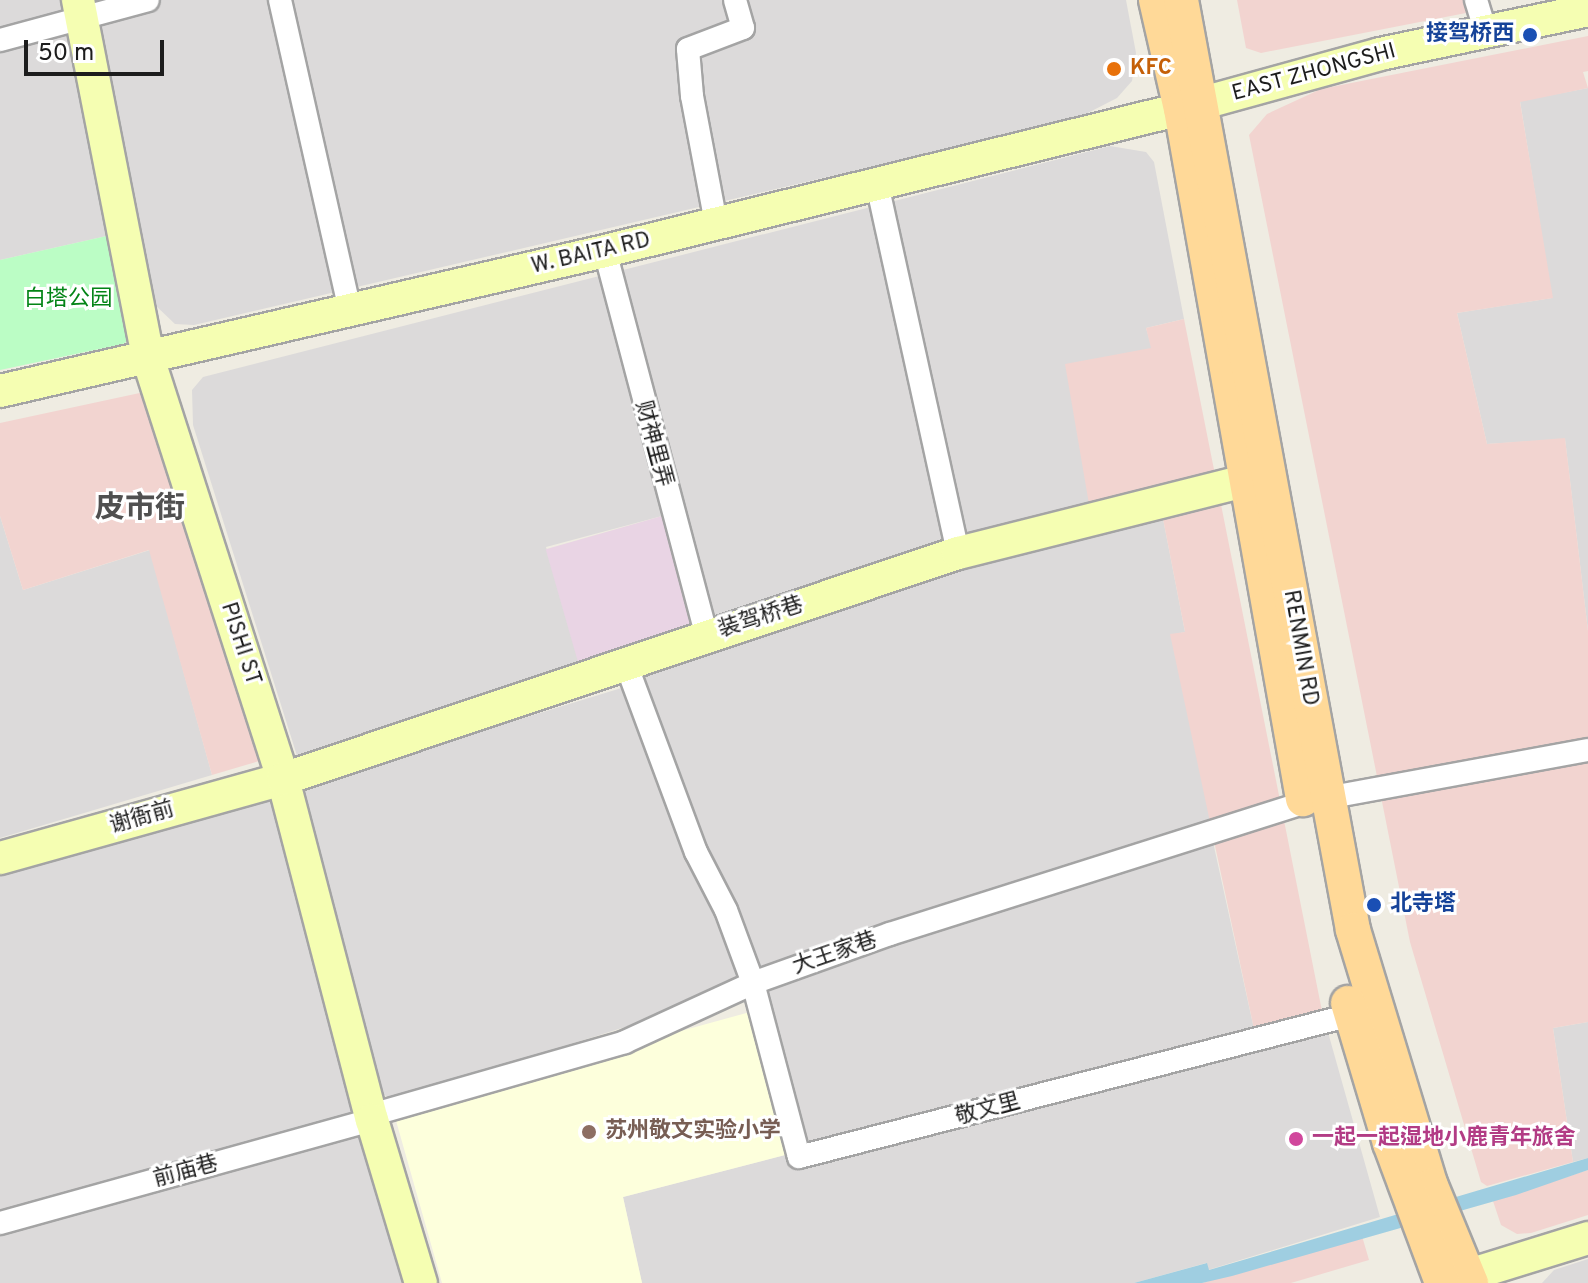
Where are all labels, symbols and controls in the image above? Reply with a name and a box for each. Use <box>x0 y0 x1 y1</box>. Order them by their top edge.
place label: 接驾桥西 <box>1426 22 1514 48</box>
scale bar <box>28 24 168 74</box>
marker: 接驾桥西 <box>1521 26 1539 44</box>
street label: EAST ZHONGSHI <box>1229 38 1399 108</box>
text: 50 m <box>38 39 94 69</box>
place label: KFC <box>1130 56 1172 82</box>
marker: KFC <box>1105 60 1123 78</box>
street label: W. BAITA RD <box>528 227 654 281</box>
park label: 白塔公园 <box>24 287 112 313</box>
street label: 财神里弄 <box>629 398 677 490</box>
district label: 皮市街 <box>95 492 185 528</box>
street label: RENMIN RD <box>1277 588 1323 708</box>
street label: 装驾桥巷 <box>715 592 807 644</box>
street label: PISHI ST <box>214 599 266 689</box>
street label: 谢衙前 <box>107 796 177 840</box>
place label: 北寺塔 <box>1390 892 1456 918</box>
marker: 北寺塔 <box>1365 896 1383 914</box>
street label: 大王家巷 <box>789 927 881 981</box>
street label: 敬文里 <box>953 1089 1023 1131</box>
place label: 苏州敬文实验小学 <box>605 1119 781 1145</box>
marker: 苏州敬文实验小学 <box>580 1123 598 1141</box>
place label: 一起一起·湿地小鹿青年旅舍 <box>1312 1126 1576 1152</box>
marker: 一起一起·湿地小鹿青年旅舍 <box>1287 1130 1305 1148</box>
street label: 前庙巷 <box>151 1151 221 1193</box>

